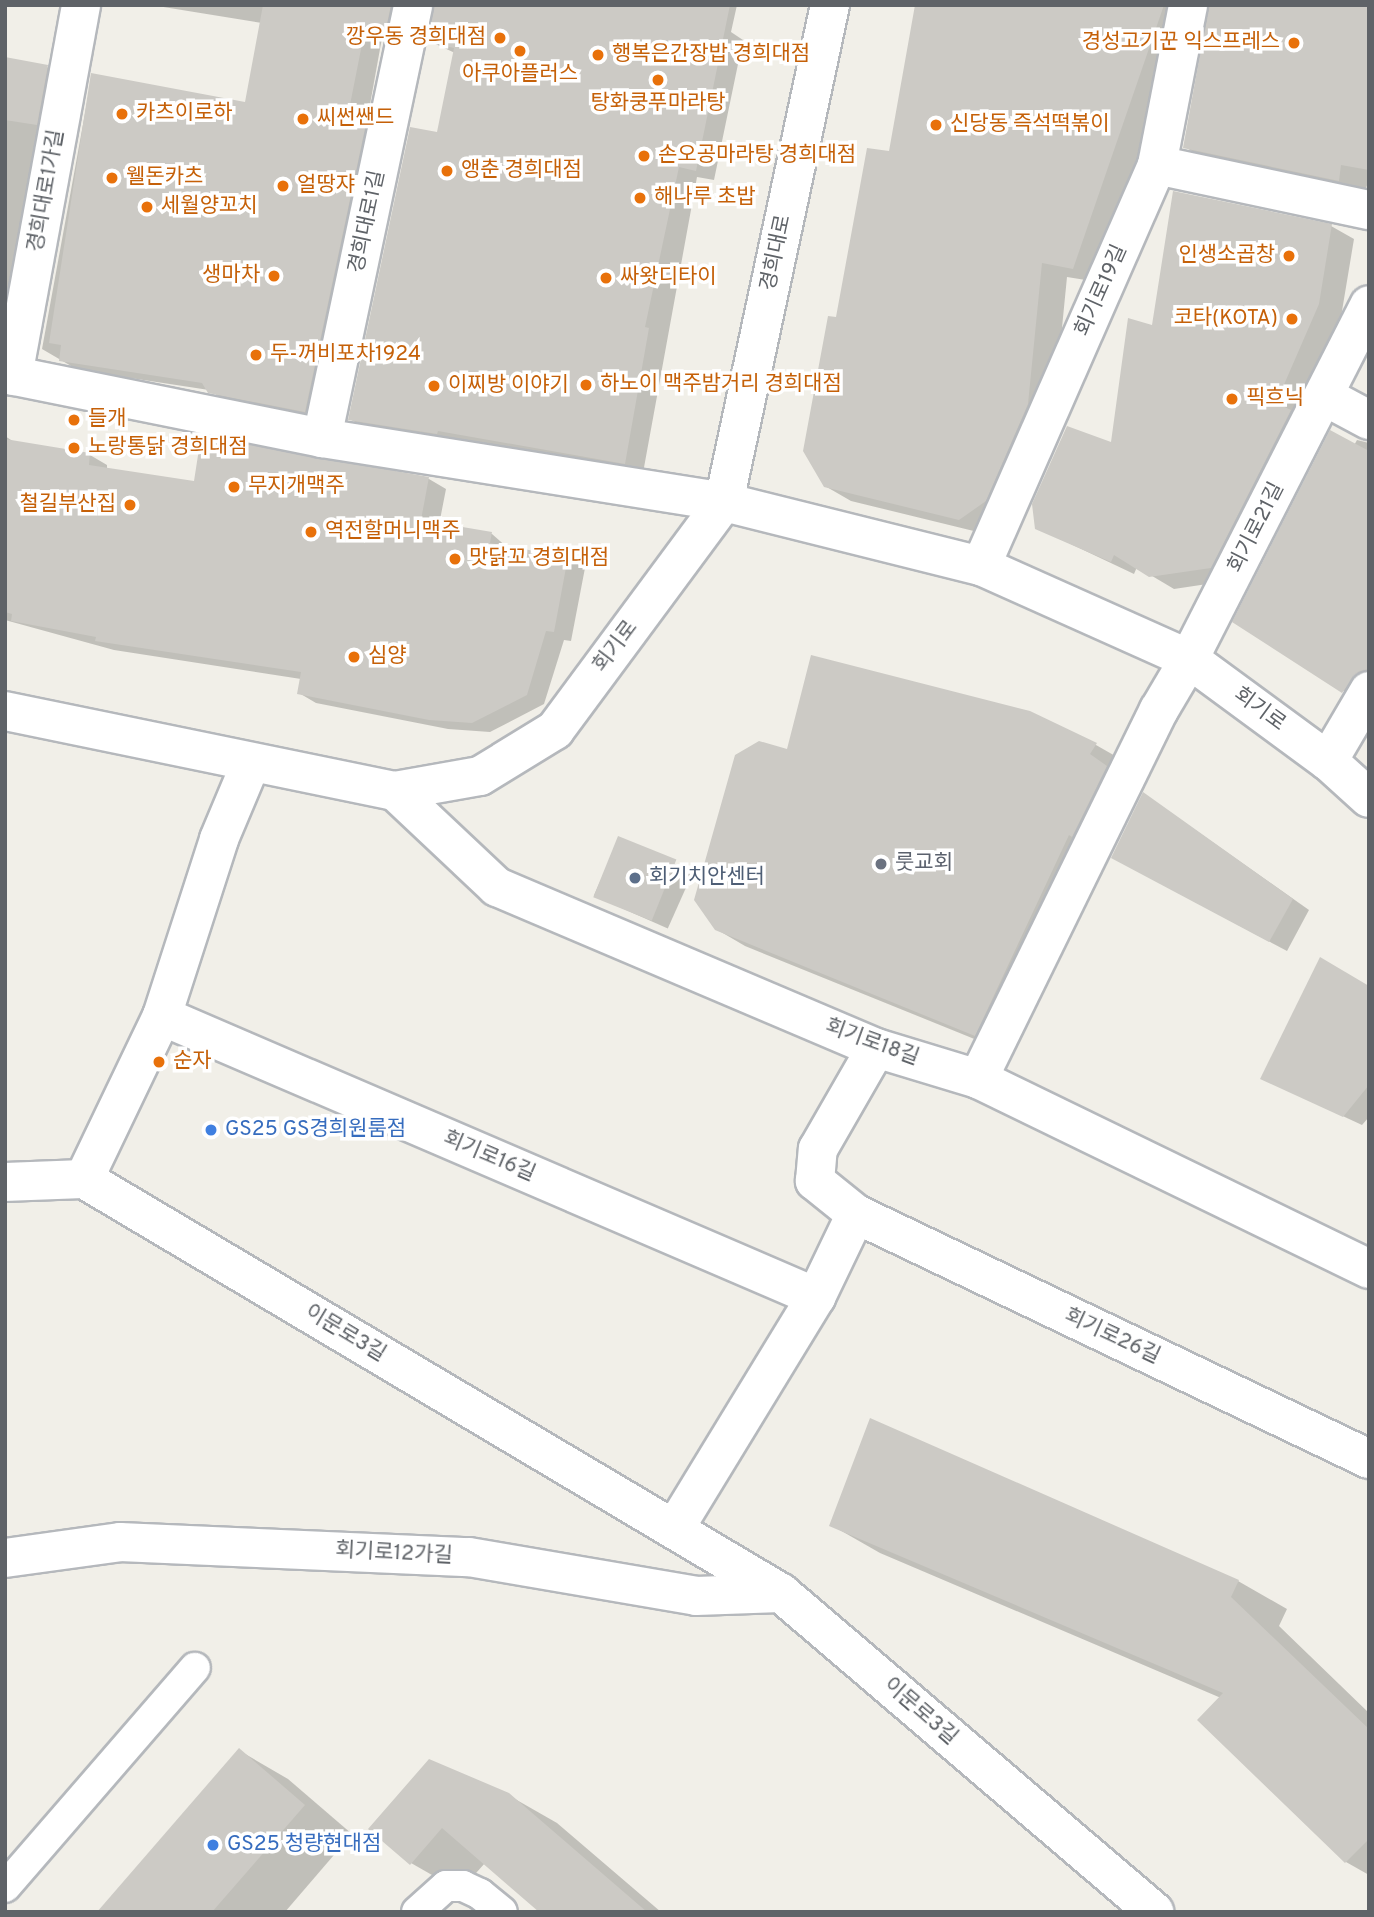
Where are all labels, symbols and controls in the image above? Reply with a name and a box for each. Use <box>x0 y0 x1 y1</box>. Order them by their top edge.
place label: 깡우동 경희대점 <box>346 25 486 51</box>
marker: 깡우동 경희대점 <box>492 30 508 46</box>
place label: 경성고기꾼 익스프레스 <box>1082 30 1280 56</box>
marker: 경성고기꾼 익스프레스 <box>1286 35 1302 51</box>
place label: 행복은간장밥 경희대점 <box>612 42 810 68</box>
marker: 아쿠아플러스 <box>512 43 528 59</box>
marker: 행복은간장밥 경희대점 <box>590 47 606 63</box>
place label: 아쿠아플러스 <box>462 62 578 88</box>
marker: 탕화쿵푸마라탕 <box>650 72 666 88</box>
place label: 탕화쿵푸마라탕 <box>590 91 726 117</box>
place label: 카츠이로하 <box>136 101 233 127</box>
marker: 카츠이로하 <box>114 106 130 122</box>
place label: 씨썬쌘드 <box>317 106 394 132</box>
marker: 씨썬쌘드 <box>295 111 311 127</box>
place label: 신당동 즉석떡볶이 <box>950 112 1109 138</box>
marker: 신당동 즉석떡볶이 <box>928 117 944 133</box>
street label: 경희대로1가길 <box>24 128 70 254</box>
place label: 손오공마라탕 경희대점 <box>658 143 856 169</box>
marker: 손오공마라탕 경희대점 <box>636 148 652 164</box>
place label: 앵춘 경희대점 <box>461 158 582 184</box>
marker: 앵춘 경희대점 <box>439 163 455 179</box>
place label: 웰돈카츠 <box>126 165 203 191</box>
street label: 경희대로1길 <box>345 168 391 276</box>
marker: 웰돈카츠 <box>104 170 120 186</box>
place label: 얼땅쟈 <box>297 173 355 199</box>
marker: 얼땅쟈 <box>275 178 291 194</box>
place label: 해나루 초밥 <box>654 185 756 211</box>
marker: 해나루 초밥 <box>632 190 648 206</box>
place label: 세월양꼬치 <box>161 194 258 220</box>
marker: 세월양꼬치 <box>139 199 155 215</box>
street label: 경희대로 <box>757 213 797 293</box>
street label: 회기로19길 <box>1071 241 1133 341</box>
place label: 인생소곱창 <box>1178 243 1275 269</box>
marker: 인생소곱창 <box>1281 248 1297 264</box>
place label: 생마차 <box>202 263 260 289</box>
place label: 싸왓디타이 <box>620 265 717 291</box>
marker: 생마차 <box>266 268 282 284</box>
marker: 싸왓디타이 <box>598 270 614 286</box>
place label: 코타(KOTA) <box>1173 306 1278 332</box>
marker: 코타(KOTA) <box>1284 311 1300 327</box>
place label: 두-꺼비포차1924 <box>270 342 421 368</box>
marker: 두-꺼비포차1924 <box>248 347 264 363</box>
place label: 하노이 맥주밤거리 경희대점 <box>600 372 842 398</box>
place label: 이찌방 이야기 <box>448 373 569 399</box>
marker: 하노이 맥주밤거리 경희대점 <box>578 377 594 393</box>
marker: 이찌방 이야기 <box>426 378 442 394</box>
place label: 픽흐닉 <box>1246 386 1304 412</box>
marker: 픽흐닉 <box>1224 391 1240 407</box>
place label: 들개 <box>88 407 127 433</box>
marker: 들개 <box>66 412 82 428</box>
place label: 노랑통닭 경희대점 <box>88 435 247 461</box>
marker: 노랑통닭 경희대점 <box>66 440 82 456</box>
place label: 무지개맥주 <box>248 474 345 500</box>
marker: 무지개맥주 <box>226 479 242 495</box>
street label: 회기로21길 <box>1224 479 1290 577</box>
place label: 철길부산집 <box>19 492 116 518</box>
marker: 철길부산집 <box>122 497 138 513</box>
place label: 역전할머니맥주 <box>325 519 460 545</box>
marker: 역전할머니맥주 <box>303 524 319 540</box>
place label: 맛닭꼬 경희대점 <box>469 546 609 572</box>
marker: 맛닭꼬 경희대점 <box>447 551 463 567</box>
street label: 회기로 <box>588 616 644 678</box>
place label: 심양 <box>368 644 407 670</box>
marker: 심양 <box>346 649 362 665</box>
street label: 회기로 <box>1228 683 1290 737</box>
place label: 룻교회 <box>895 851 953 877</box>
marker: 룻교회 <box>873 856 889 872</box>
place label: 회기치안센터 <box>649 865 765 891</box>
marker: 회기치안센터 <box>627 870 643 886</box>
street label: 회기로18길 <box>822 1014 922 1072</box>
place label: 순자 <box>173 1049 212 1075</box>
marker: 순자 <box>151 1054 167 1070</box>
place label: GS25 GS경희원룸점 <box>225 1117 406 1143</box>
marker: GS25 GS경희원룸점 <box>203 1122 219 1138</box>
street label: 회기로16길 <box>439 1126 539 1188</box>
street label: 이문로3길 <box>300 1300 390 1368</box>
street label: 회기로26길 <box>1060 1304 1164 1370</box>
street label: 회기로12가길 <box>335 1538 453 1570</box>
street label: 이문로3길 <box>878 1673 962 1751</box>
place label: GS25 청량현대점 <box>227 1832 381 1858</box>
marker: GS25 청량현대점 <box>205 1837 221 1853</box>

